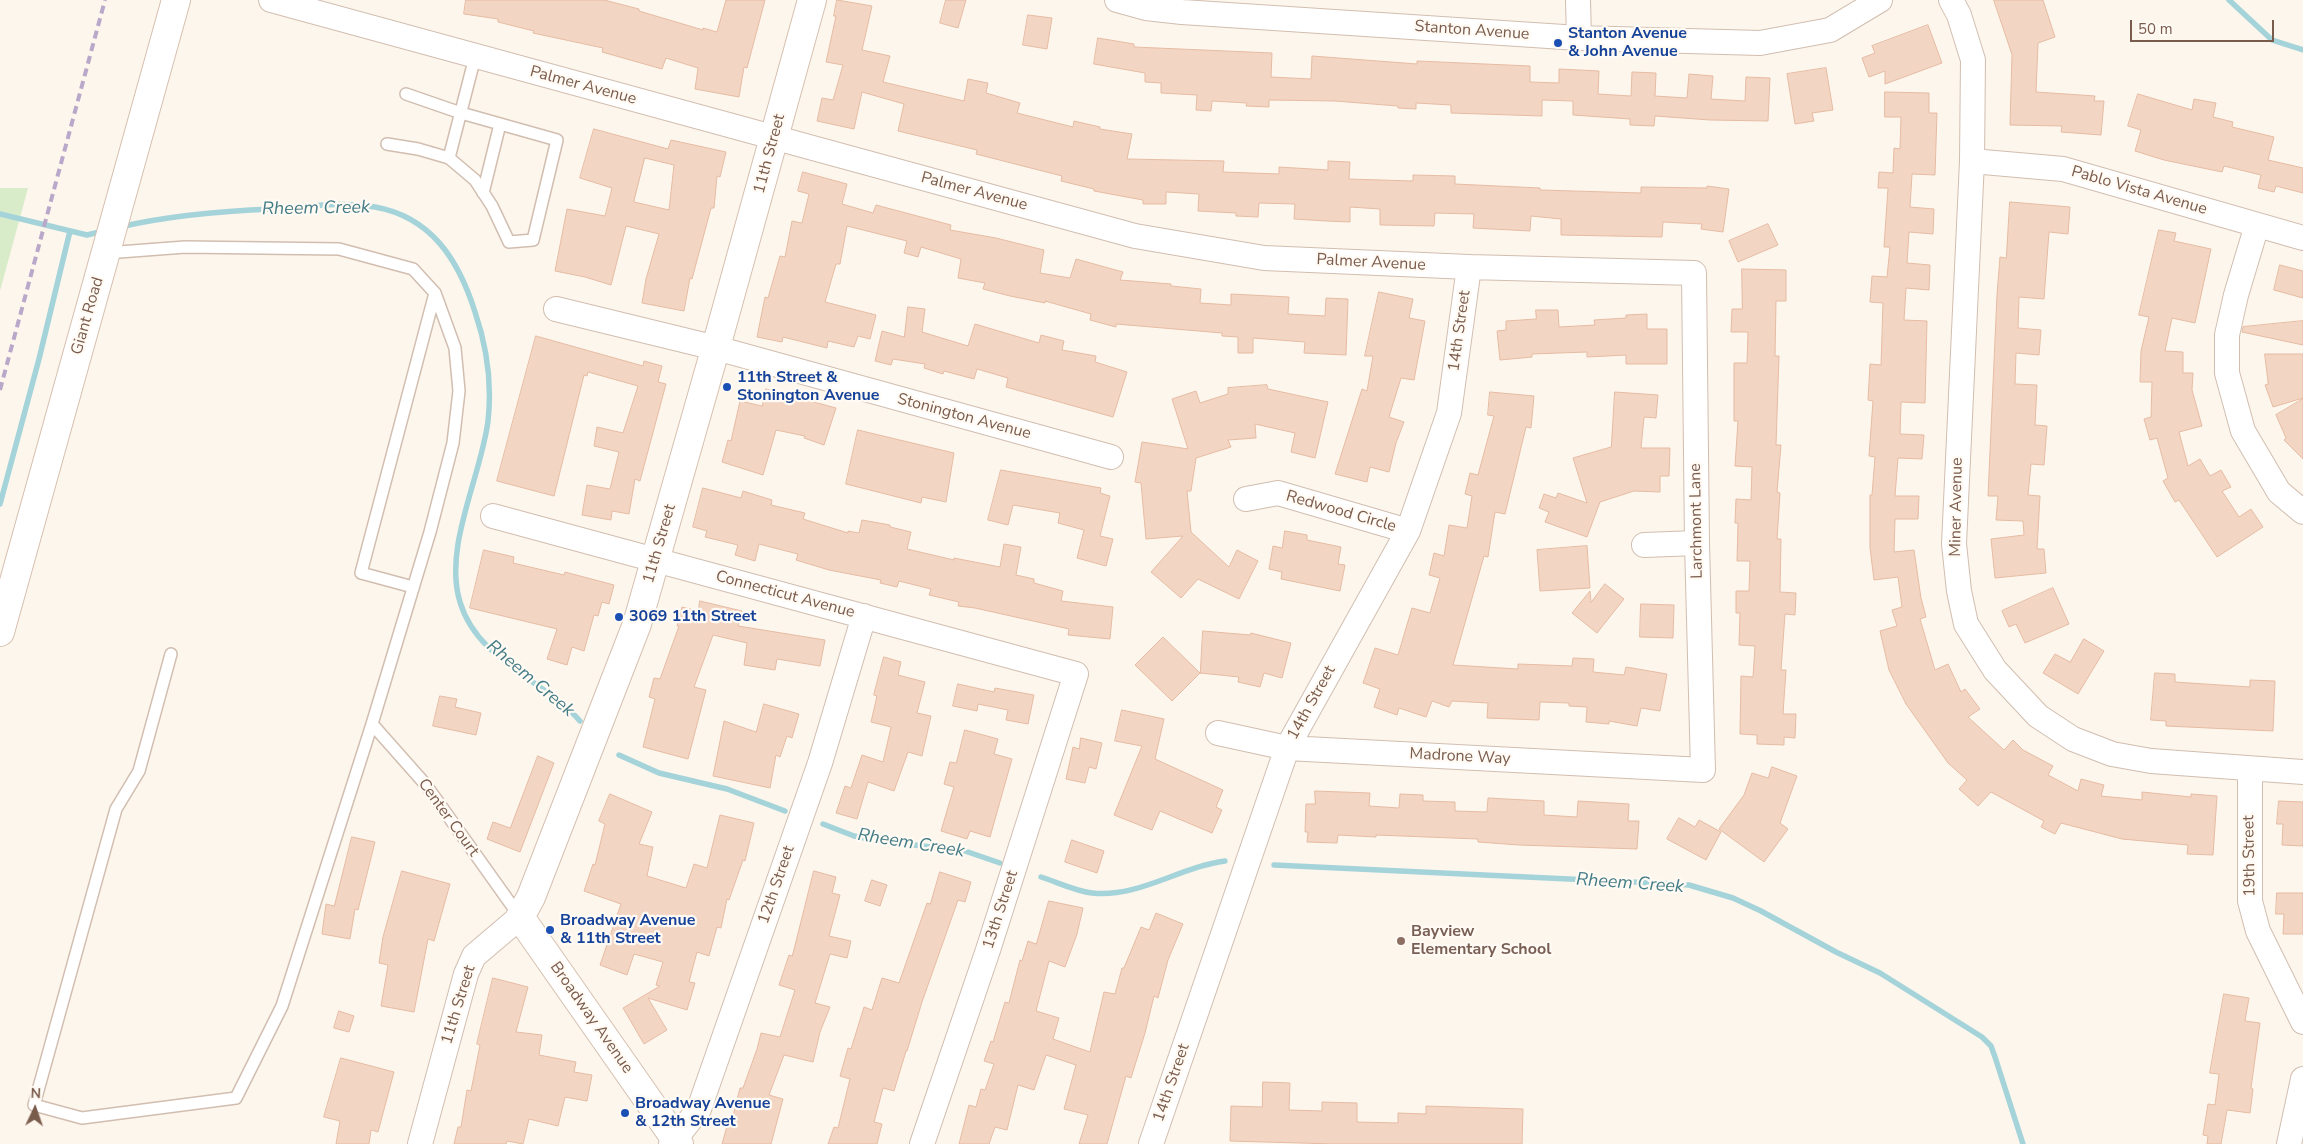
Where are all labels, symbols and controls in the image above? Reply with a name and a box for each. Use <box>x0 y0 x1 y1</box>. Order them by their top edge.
scale bar <box>2133 10 2277 42</box>
street label: Stanton Avenue <box>1414 17 1530 45</box>
text: 50 m <box>2138 19 2173 39</box>
place label: Stanton Avenue & John Avenue <box>1568 24 1687 62</box>
marker: Stanton Avenue & John Avenue <box>1552 37 1564 49</box>
street label: Palmer Avenue <box>528 63 638 109</box>
street label: 11th Street <box>750 112 790 196</box>
street label: Pablo Vista Avenue <box>2069 162 2209 220</box>
street label: Palmer Avenue <box>919 169 1029 215</box>
water label: Rheem Creek <box>262 197 370 221</box>
street label: Palmer Avenue <box>1316 251 1426 275</box>
street label: Giant Road <box>68 275 108 357</box>
street label: 14th Street <box>1445 289 1475 373</box>
place label: 11th Street & Stonington Avenue <box>737 368 879 406</box>
marker: 11th Street & Stonington Avenue <box>721 381 733 393</box>
street label: Stonington Avenue <box>895 390 1033 444</box>
street label: Miner Avenue <box>1947 457 1967 557</box>
street label: Larchmont Lane <box>1686 463 1708 579</box>
street label: Redwood Circle <box>1284 487 1398 537</box>
street label: 11th Street <box>640 502 680 586</box>
street label: Connecticut Avenue <box>713 567 857 623</box>
place label: 3069 11th Street <box>629 607 757 627</box>
marker: 3069 11th Street <box>613 611 625 623</box>
water label: Rheem Creek <box>482 636 578 722</box>
street label: 14th Street <box>1284 663 1340 743</box>
street label: Madrone Way <box>1409 745 1511 769</box>
street label: Center Court <box>413 775 483 861</box>
street label: 19th Street <box>2240 815 2260 897</box>
water label: Rheem Creek <box>856 825 966 863</box>
street label: 12th Street <box>755 843 799 927</box>
street label: 13th Street <box>979 868 1023 952</box>
water label: Rheem Creek <box>1575 869 1685 899</box>
place label: Broadway Avenue & 11th Street <box>560 911 695 949</box>
place label: Bayview Elementary School <box>1411 922 1551 960</box>
marker: Broadway Avenue & 11th Street <box>544 924 556 936</box>
marker: Bayview Elementary School <box>1395 935 1407 947</box>
street label: Broadway Avenue <box>545 959 637 1077</box>
street label: 11th Street <box>438 963 480 1047</box>
street label: 14th Street <box>1150 1041 1194 1125</box>
north arrow <box>10 1084 60 1134</box>
text: N <box>30 1084 42 1103</box>
place label: Broadway Avenue & 12th Street <box>635 1094 770 1132</box>
marker: Broadway Avenue & 12th Street <box>619 1107 631 1119</box>

